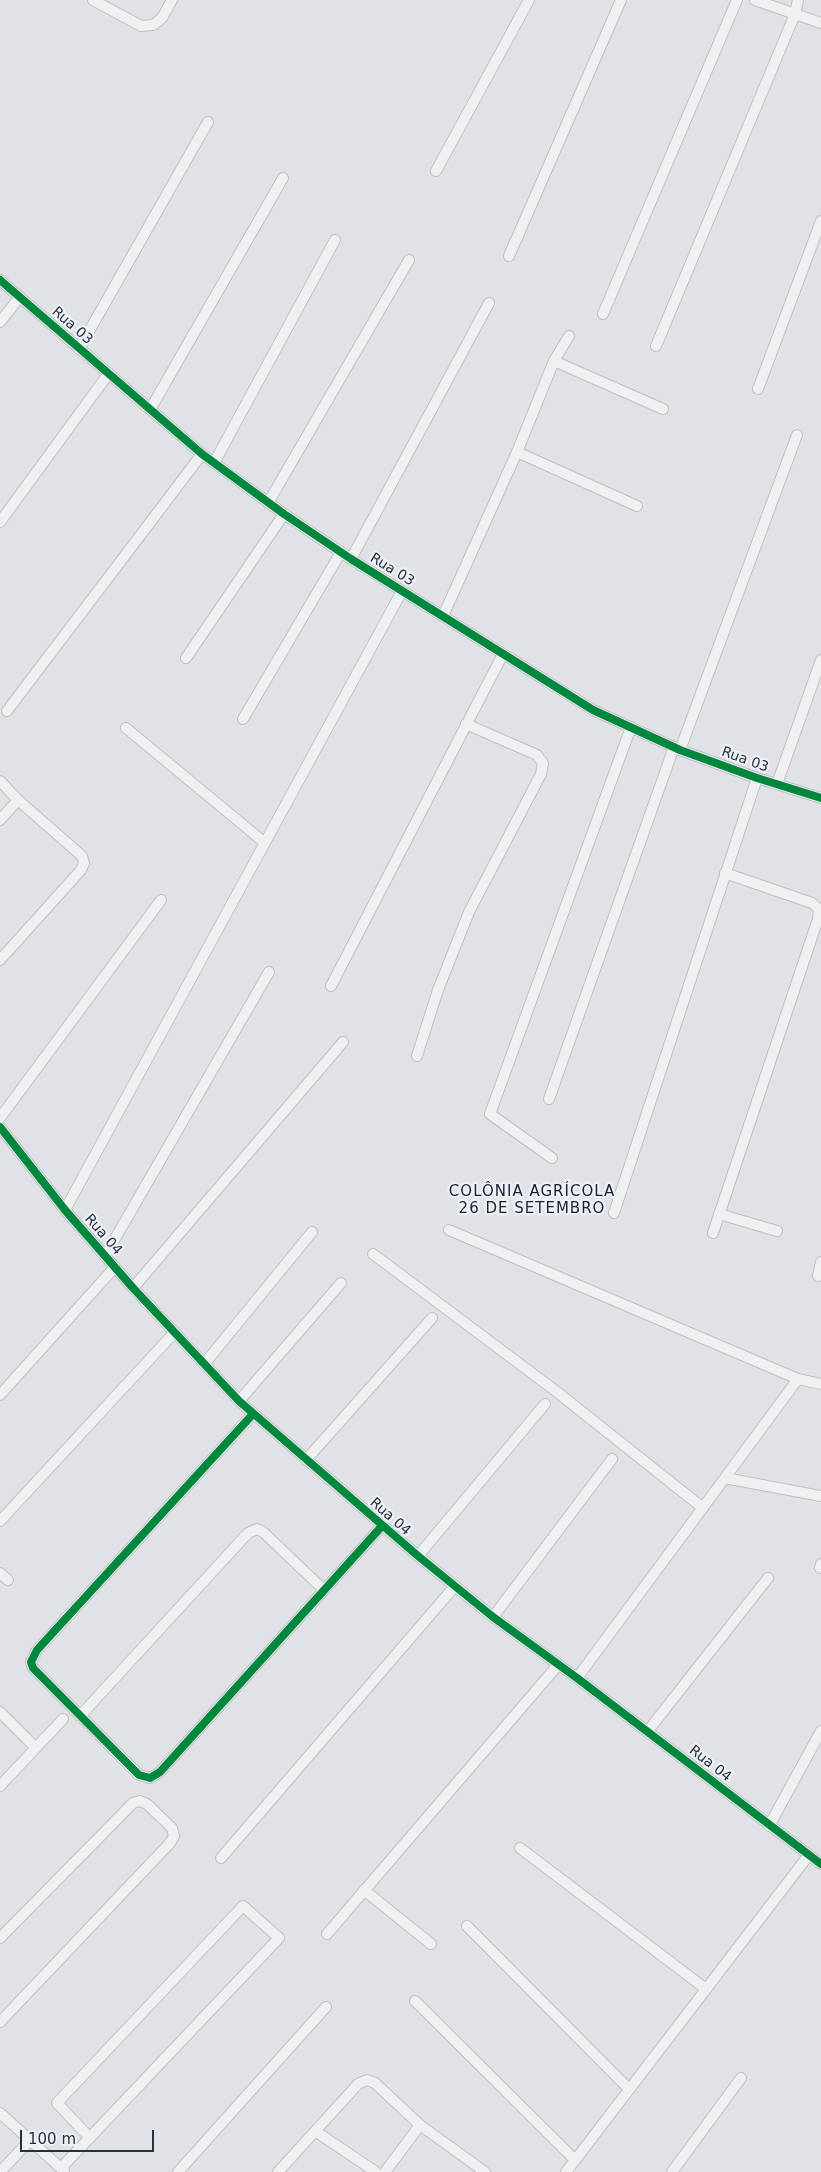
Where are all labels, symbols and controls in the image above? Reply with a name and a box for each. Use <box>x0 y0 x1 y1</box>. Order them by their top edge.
street label: Rua 03 <box>48 304 96 348</box>
street label: Rua 03 <box>367 550 417 590</box>
street label: Rua 03 <box>719 744 771 776</box>
district label: COLÔNIA AGRÍCOLA 26 DE SETEMBRO <box>447 1183 617 1218</box>
street label: Rua 04 <box>81 1211 125 1259</box>
street label: Rua 04 <box>366 1495 414 1539</box>
street label: Rua 04 <box>686 1742 734 1786</box>
scale bar <box>22 2120 156 2152</box>
text: 100 m <box>28 2130 76 2148</box>

